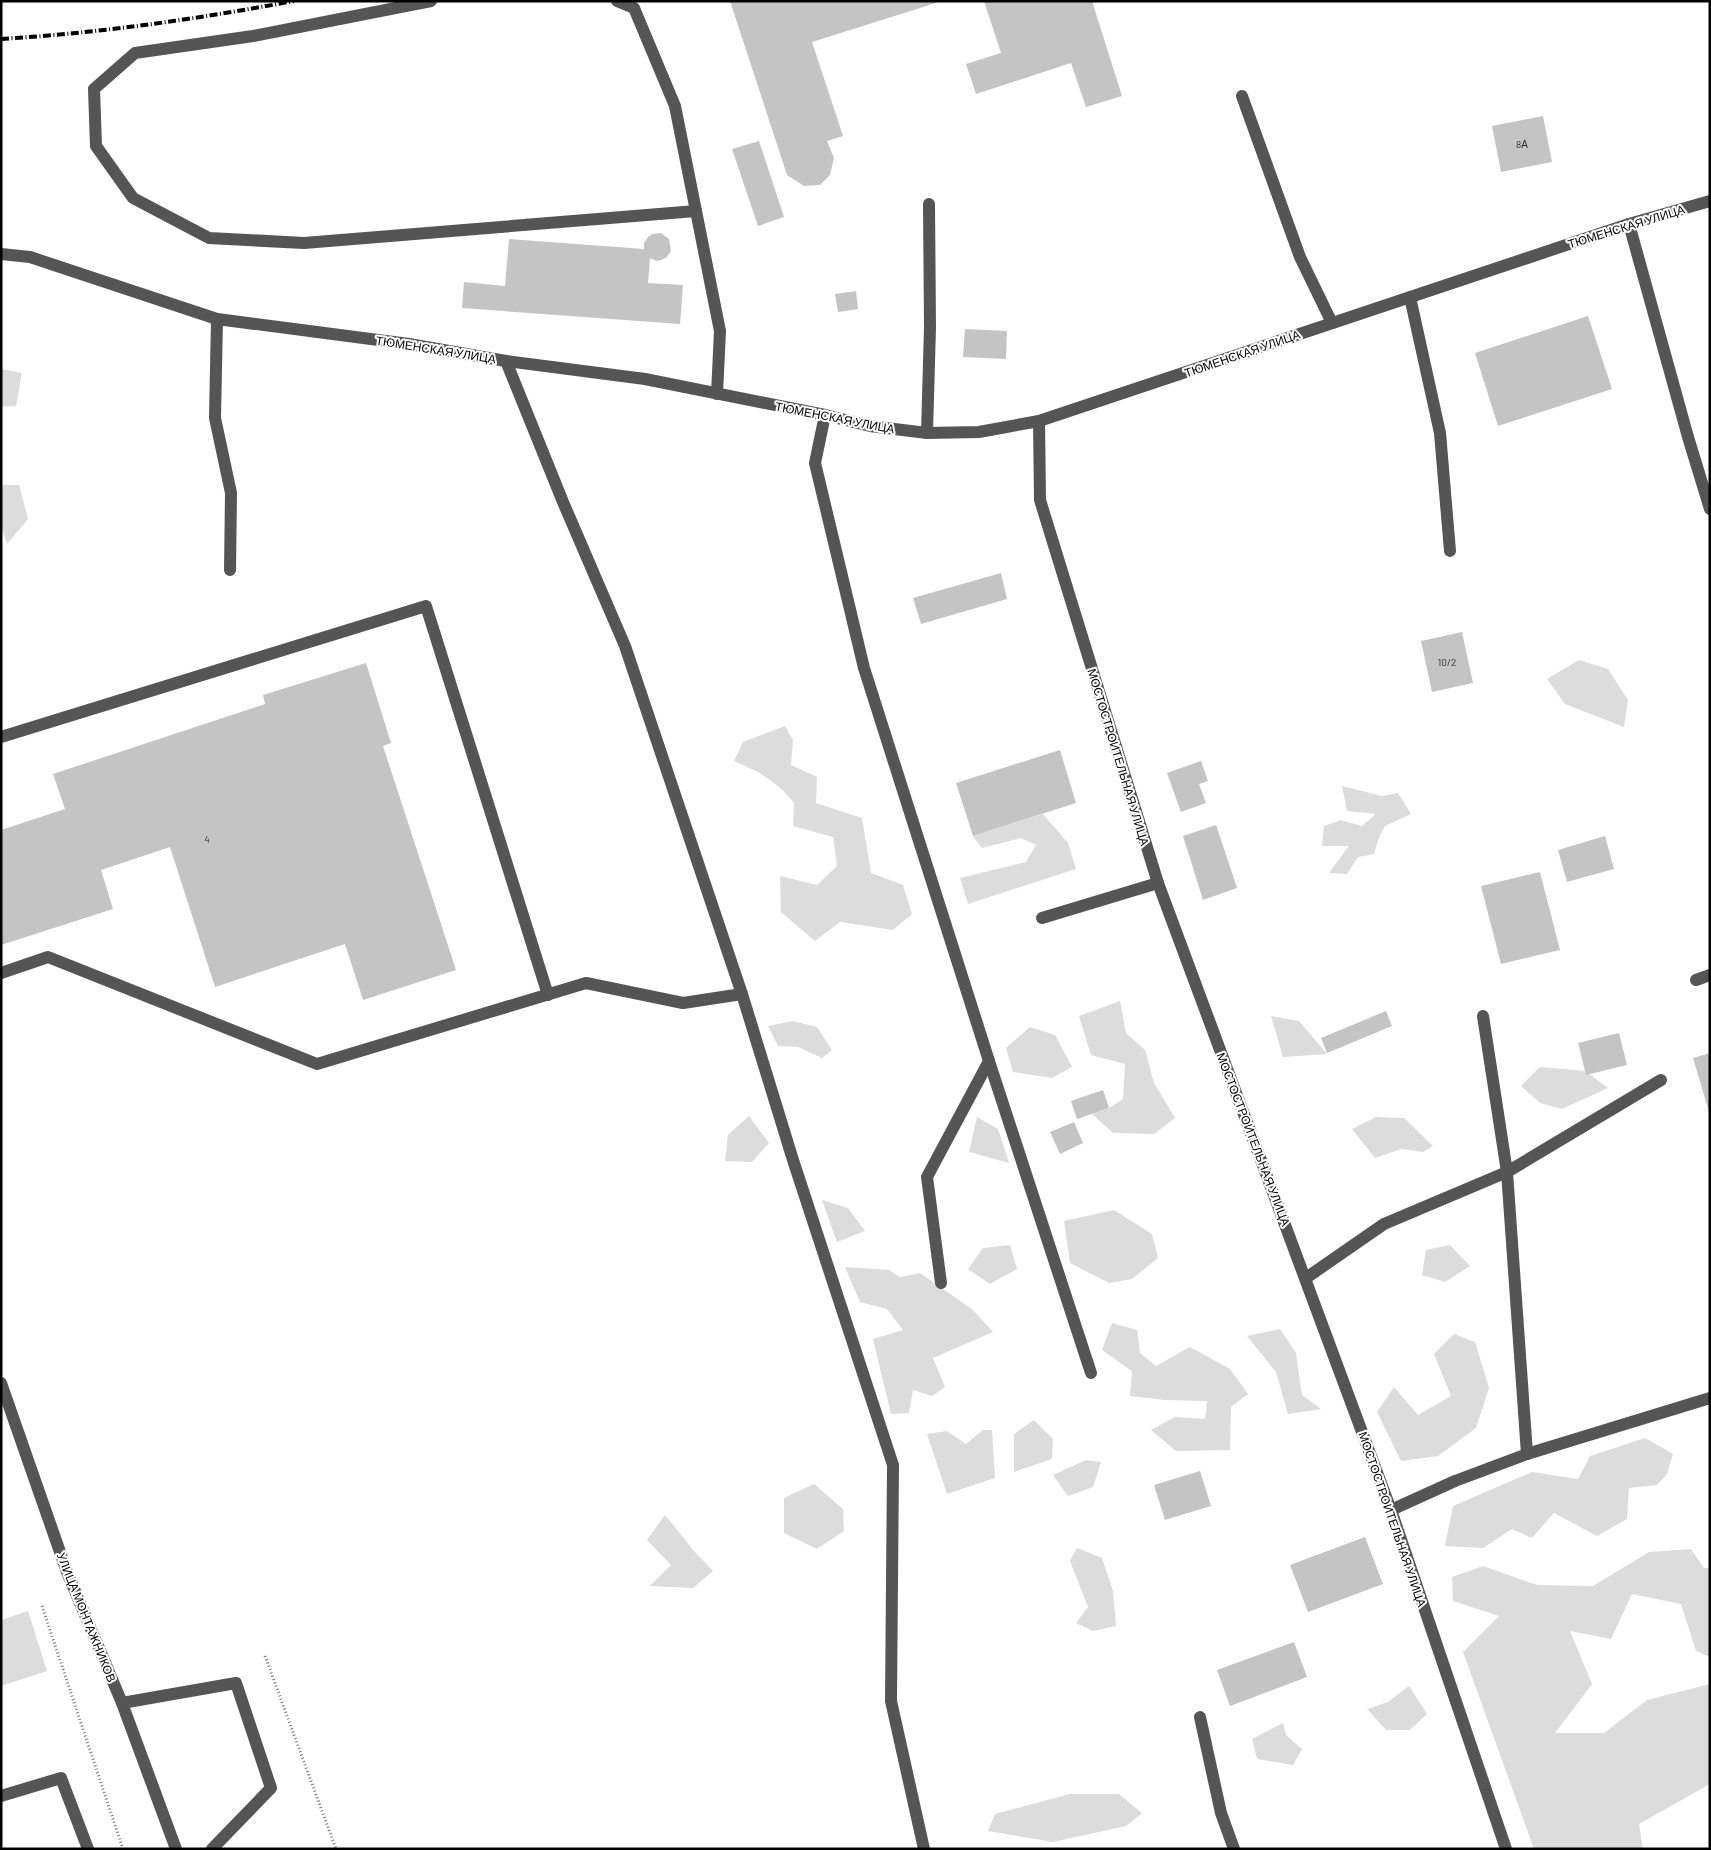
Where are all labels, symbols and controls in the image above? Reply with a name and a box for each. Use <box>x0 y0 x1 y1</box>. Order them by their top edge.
house number: 8А <box>1516 138 1528 150</box>
street label: ТЮМЕНСКАЯ УЛИЦА <box>1566 202 1686 251</box>
street label: ТЮМЕНСКАЯ УЛИЦА <box>1182 327 1302 380</box>
street label: ТЮМЕНСКАЯ УЛИЦА <box>375 333 497 366</box>
street label: ТЮМЕНСКАЯ УЛИЦА <box>774 399 896 436</box>
house number: 10/2 <box>1438 656 1456 668</box>
street label: МОСТОСТРОИТЕЛЬНАЯ УЛИЦА <box>1084 667 1153 848</box>
house number: 4 <box>204 833 210 845</box>
street label: МОСТОСТРОИТЕЛЬНАЯ УЛИЦА <box>1213 1050 1294 1228</box>
street label: МОСТОСТРОИТЕЛЬНАЯ УЛИЦА <box>1355 1430 1430 1609</box>
street label: УЛИЦА МОНТАЖНИКОВ <box>54 1550 119 1684</box>

